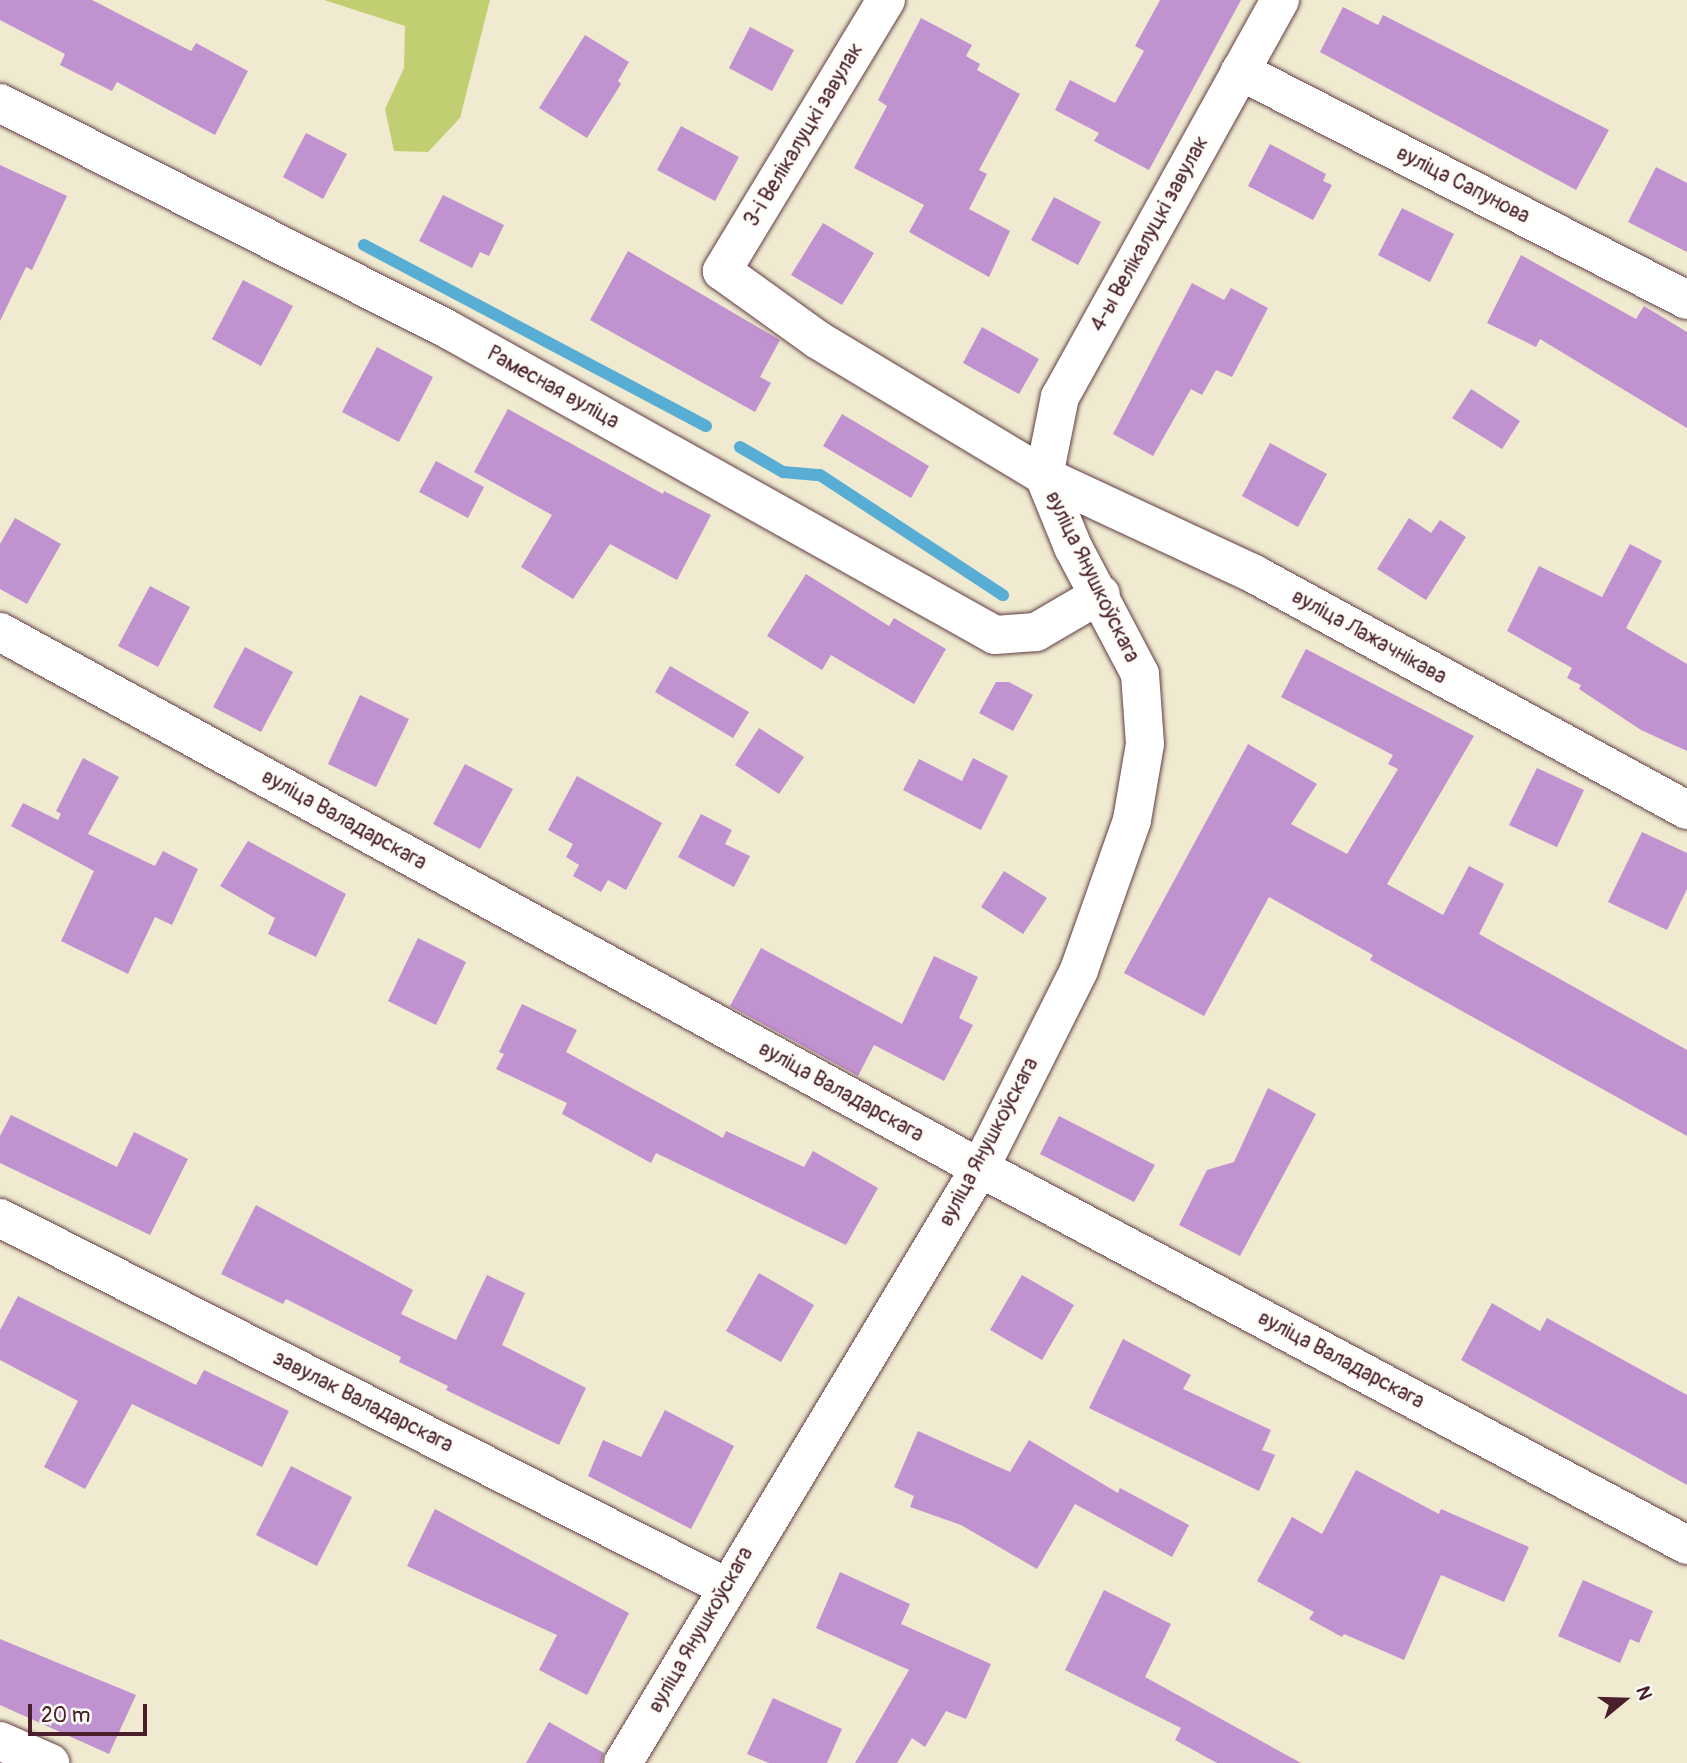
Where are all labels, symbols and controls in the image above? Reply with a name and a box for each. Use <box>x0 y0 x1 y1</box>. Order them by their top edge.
street label: 3-і Велікалуцкі завулак <box>739 39 869 231</box>
street label: 4-ы Велікалуцкі завулак <box>1086 132 1214 336</box>
street label: вуліца Сапунова <box>1392 141 1534 229</box>
street label: Рамесная вуліца <box>483 341 623 435</box>
street label: вуліца Янушкоўскага <box>1040 487 1144 667</box>
street label: вуліца Лажачнікава <box>1287 584 1451 690</box>
street label: вуліца Валадарскага <box>257 764 431 876</box>
street label: вуліца Валадарскага <box>754 1036 928 1148</box>
street label: вуліца Янушкоўскага <box>934 1053 1044 1231</box>
street label: вуліца Валадарскага <box>1254 1306 1428 1414</box>
street label: завулак Валадарскага <box>269 1346 457 1458</box>
street label: вуліца Янушкоўскага <box>643 1543 759 1717</box>
north arrow <box>1589 1665 1659 1735</box>
text: N <box>1630 1683 1657 1703</box>
scale bar <box>32 1690 150 1734</box>
text: 20 m <box>41 1702 90 1729</box>

